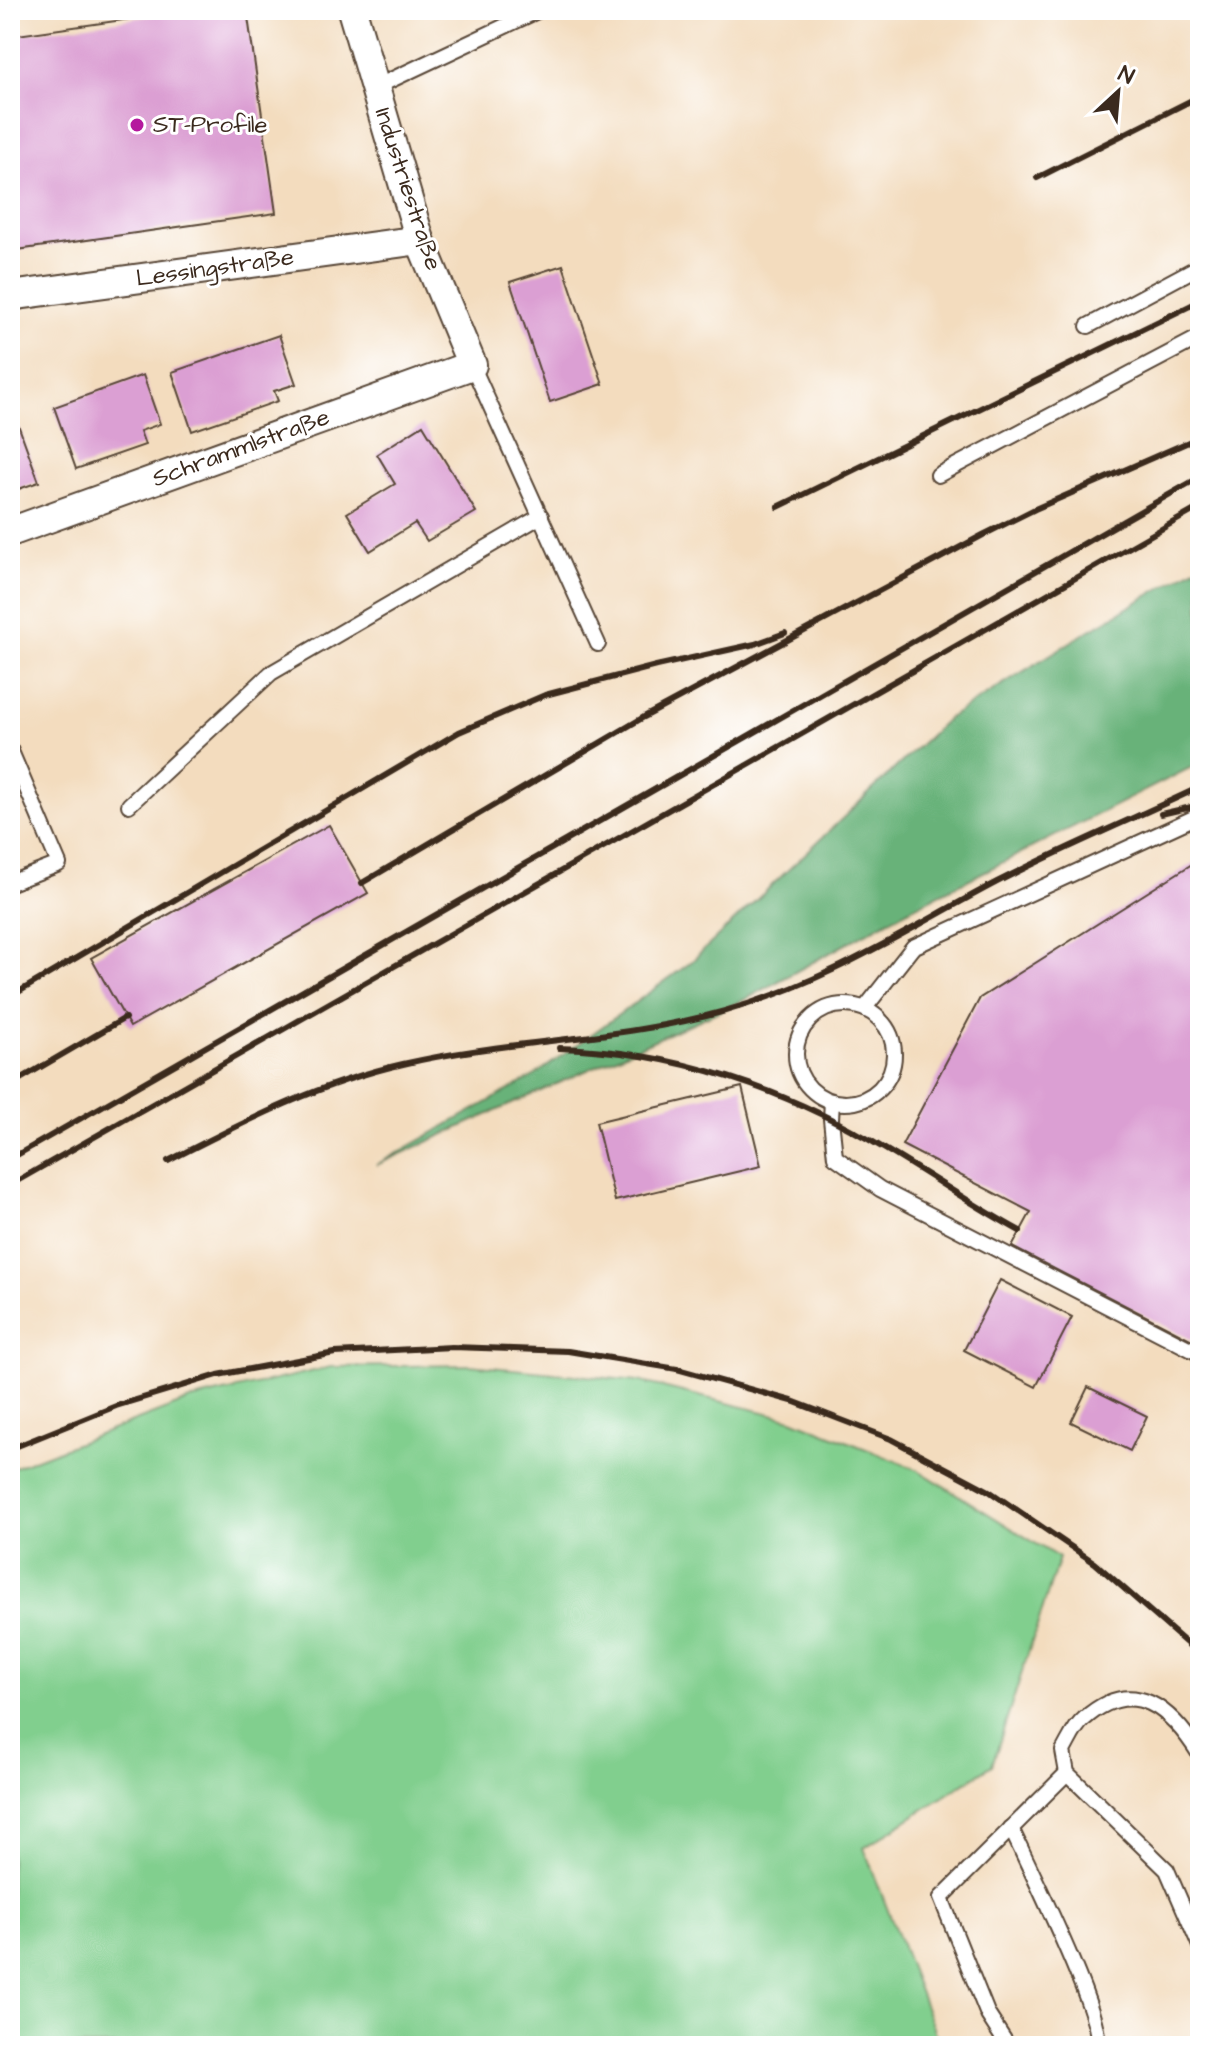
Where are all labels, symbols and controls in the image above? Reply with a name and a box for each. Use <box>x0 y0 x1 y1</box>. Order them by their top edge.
north arrow <box>1078 52 1158 132</box>
text: N <box>1113 58 1139 92</box>
street label: Industriestraße <box>366 103 450 275</box>
place label: ST-Profile <box>153 108 268 142</box>
marker: ST-Profile <box>128 116 146 134</box>
street label: Lessingstraße <box>134 240 296 297</box>
street label: Schrammlstraße <box>148 400 334 496</box>

